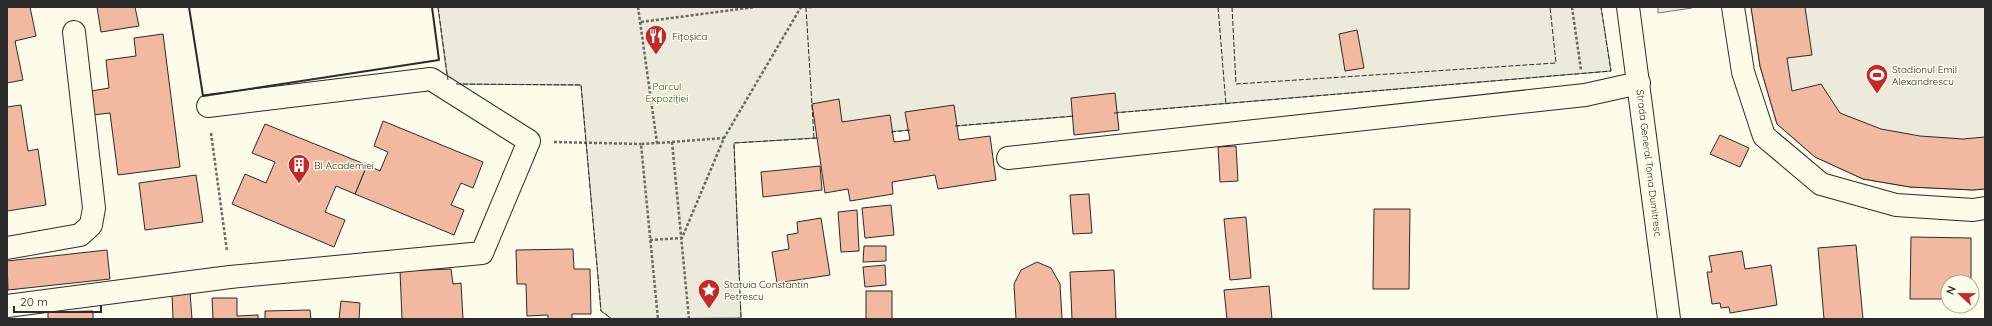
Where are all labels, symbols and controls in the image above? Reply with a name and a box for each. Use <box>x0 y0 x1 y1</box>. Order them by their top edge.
restaurant icon: Fițoșica <box>643 23 669 56</box>
place label: Fițoșica <box>672 30 707 43</box>
sports icon: Stadionul Emil Alexandrescu <box>1864 62 1890 95</box>
place label: Stadionul Emil Alexandrescu <box>1892 63 1957 88</box>
park label: Parcul Expoziției <box>646 80 688 105</box>
street label: Strada General Toma Dumitresc <box>1634 89 1664 237</box>
building icon: Bl Academiei <box>286 152 312 185</box>
place label: Bl Academiei <box>314 159 374 172</box>
north arrow <box>1940 274 1980 314</box>
place icon: Statuia Constantin Petrescu <box>696 277 722 310</box>
place label: Statuia Constantin Petrescu <box>724 278 809 303</box>
text: N <box>1943 284 1959 297</box>
scale bar <box>14 288 101 314</box>
text: 20 m <box>20 294 48 309</box>

